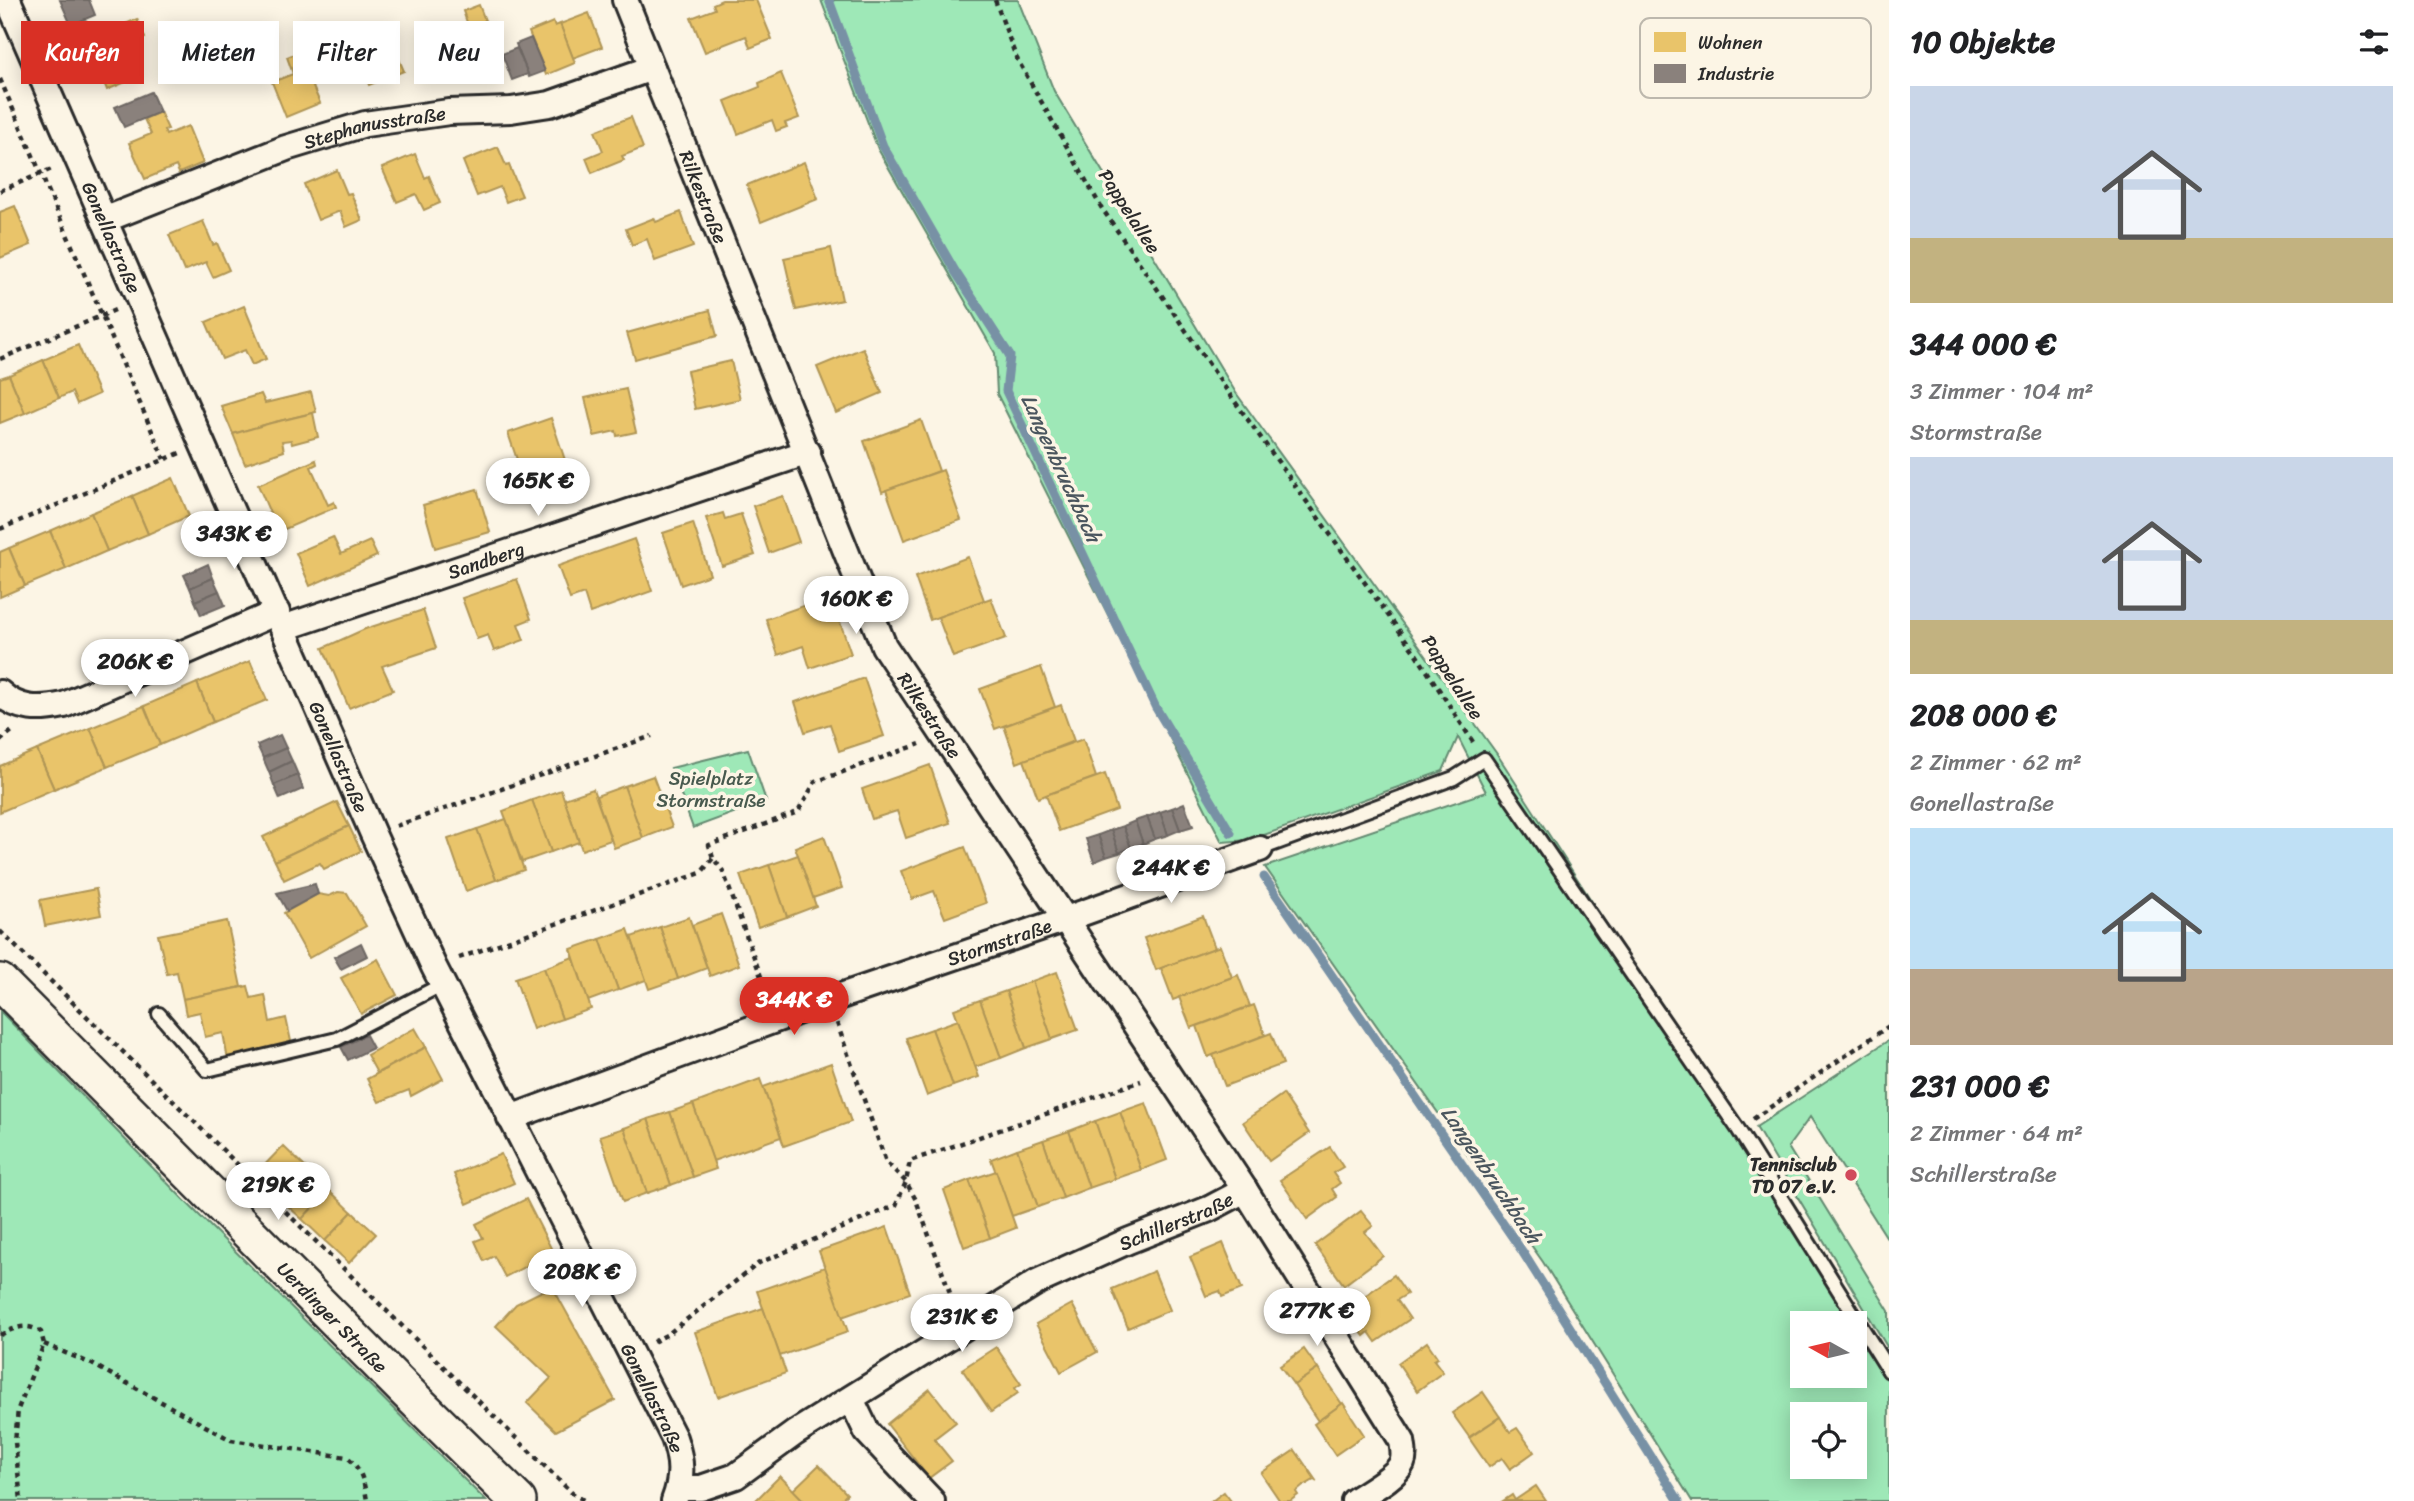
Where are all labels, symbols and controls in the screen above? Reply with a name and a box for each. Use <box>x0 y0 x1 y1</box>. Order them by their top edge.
text: 10 Objekte <box>1910 15 2055 69</box>
legend <box>1640 18 1871 98</box>
chip: Kaufen <box>21 21 144 84</box>
chip: Mieten <box>158 21 279 84</box>
chip: Filter <box>293 21 400 84</box>
chip: Neu <box>414 21 504 84</box>
icon: filters <box>2355 23 2393 61</box>
text: Wohnen <box>1698 26 1763 59</box>
text: Industrie <box>1697 57 1774 90</box>
street label: Stephanusstraße <box>299 97 448 159</box>
icon: home <box>2089 132 2215 258</box>
street label: Rilkestraße <box>670 145 737 249</box>
street label: Pappelallee <box>1090 162 1170 261</box>
street label: Gonellastraße <box>72 176 150 299</box>
text: 344 000 € <box>1910 317 2056 371</box>
text: 3 Zimmer · 104 m² <box>1910 371 2094 412</box>
water label: Langenbruchbach <box>1010 387 1113 551</box>
text: Stormstraße <box>1910 412 2042 453</box>
pin: 165K € <box>481 458 595 518</box>
text: 165K € <box>502 460 574 501</box>
icon: home <box>2089 503 2215 629</box>
pin: 343K € <box>177 512 291 571</box>
text: 343K € <box>197 513 271 554</box>
street label: Sandberg <box>443 532 529 589</box>
pin: 160K € <box>799 576 913 636</box>
text: 160K € <box>820 578 892 619</box>
street label: Pappelallee <box>1413 628 1493 727</box>
pin: 206K € <box>78 640 192 699</box>
text: 206K € <box>97 641 173 682</box>
street label: Rilkestraße <box>889 665 971 766</box>
text: 208 000 € <box>1910 688 2057 742</box>
street label: Gonellastraße <box>300 696 378 818</box>
text: 2 Zimmer · 62 m² <box>1910 742 2082 783</box>
park label: Spielplatz Stormstraße <box>657 762 765 817</box>
text: Gonellastraße <box>1910 783 2054 824</box>
pin: 244K € <box>1114 846 1228 905</box>
text: 244K € <box>1132 847 1210 888</box>
icon: home <box>2089 874 2215 1000</box>
street label: Stormstraße <box>942 909 1056 976</box>
pin: 344K € <box>737 978 851 1037</box>
text: 344K € <box>756 979 832 1020</box>
text: 231 000 € <box>1910 1059 2049 1113</box>
water label: Langenbruchbach <box>1430 1098 1553 1254</box>
text: 2 Zimmer · 64 m² <box>1910 1113 2083 1154</box>
place label: Tennisclub TD 07 e.V. <box>1750 1148 1837 1203</box>
text: Schillerstraße <box>1910 1154 2057 1195</box>
pin: 219K € <box>221 1162 335 1222</box>
text: 219K € <box>242 1164 314 1205</box>
marker: Tennisclub TD 07 e.V. <box>1843 1167 1859 1183</box>
street label: Schillerstraße <box>1113 1183 1240 1260</box>
pin: 208K € <box>525 1250 639 1309</box>
text: 208K € <box>544 1251 620 1292</box>
street label: Uerdinger Straße <box>269 1253 396 1381</box>
pin: 277K € <box>1260 1288 1374 1348</box>
text: 277K € <box>1280 1290 1354 1331</box>
pin: 231K € <box>905 1294 1019 1354</box>
text: 231K € <box>926 1296 998 1337</box>
north arrow <box>1790 1311 1867 1388</box>
map controls <box>1790 1311 1867 1479</box>
street label: Gonellastraße <box>611 1337 694 1457</box>
button: locate <box>1790 1402 1867 1479</box>

